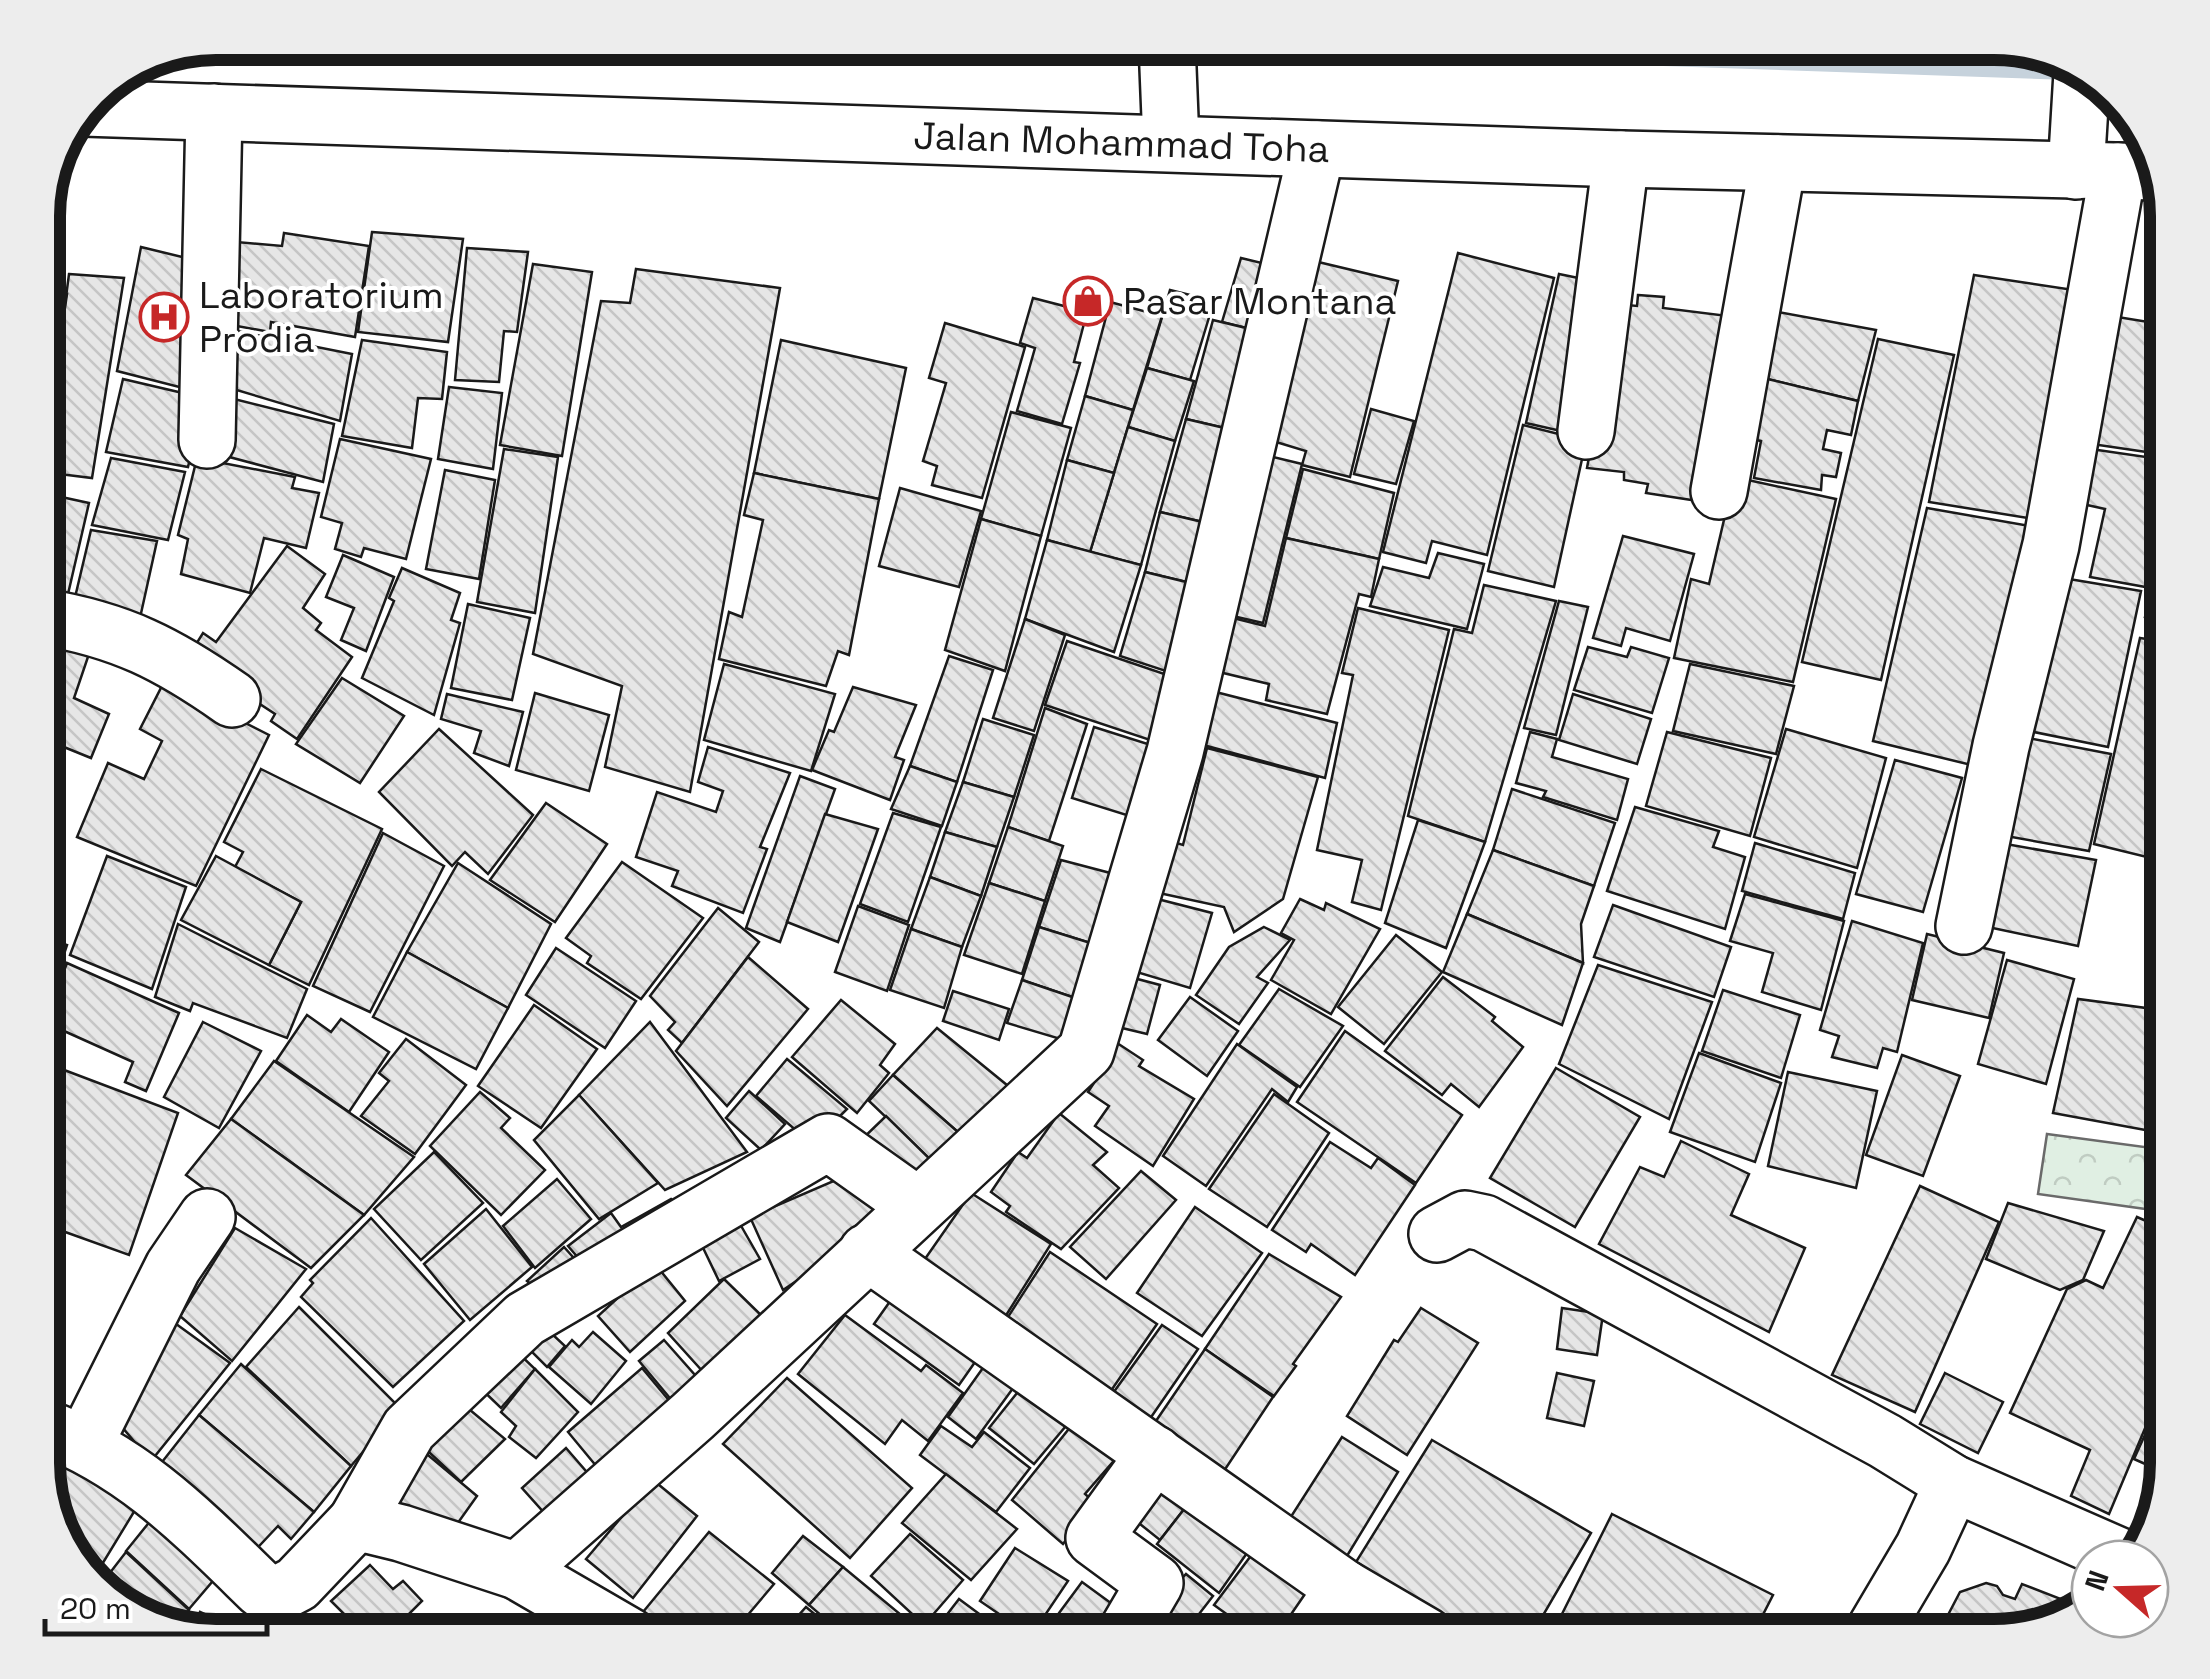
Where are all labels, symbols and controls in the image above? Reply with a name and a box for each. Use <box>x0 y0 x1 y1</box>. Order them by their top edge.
street label: Jalan Mohammad Toha <box>913 112 1330 173</box>
place label: Laboratorium Prodia <box>199 271 444 363</box>
shop icon: Pasar Montana <box>1062 275 1114 327</box>
place label: Pasar Montana <box>1123 277 1396 325</box>
hospital icon: Laboratorium Prodia <box>138 291 190 343</box>
north arrow <box>2070 1539 2170 1639</box>
text: N <box>2076 1565 2117 1595</box>
scale bar <box>45 1574 268 1636</box>
text: 20 m <box>60 1589 131 1628</box>

